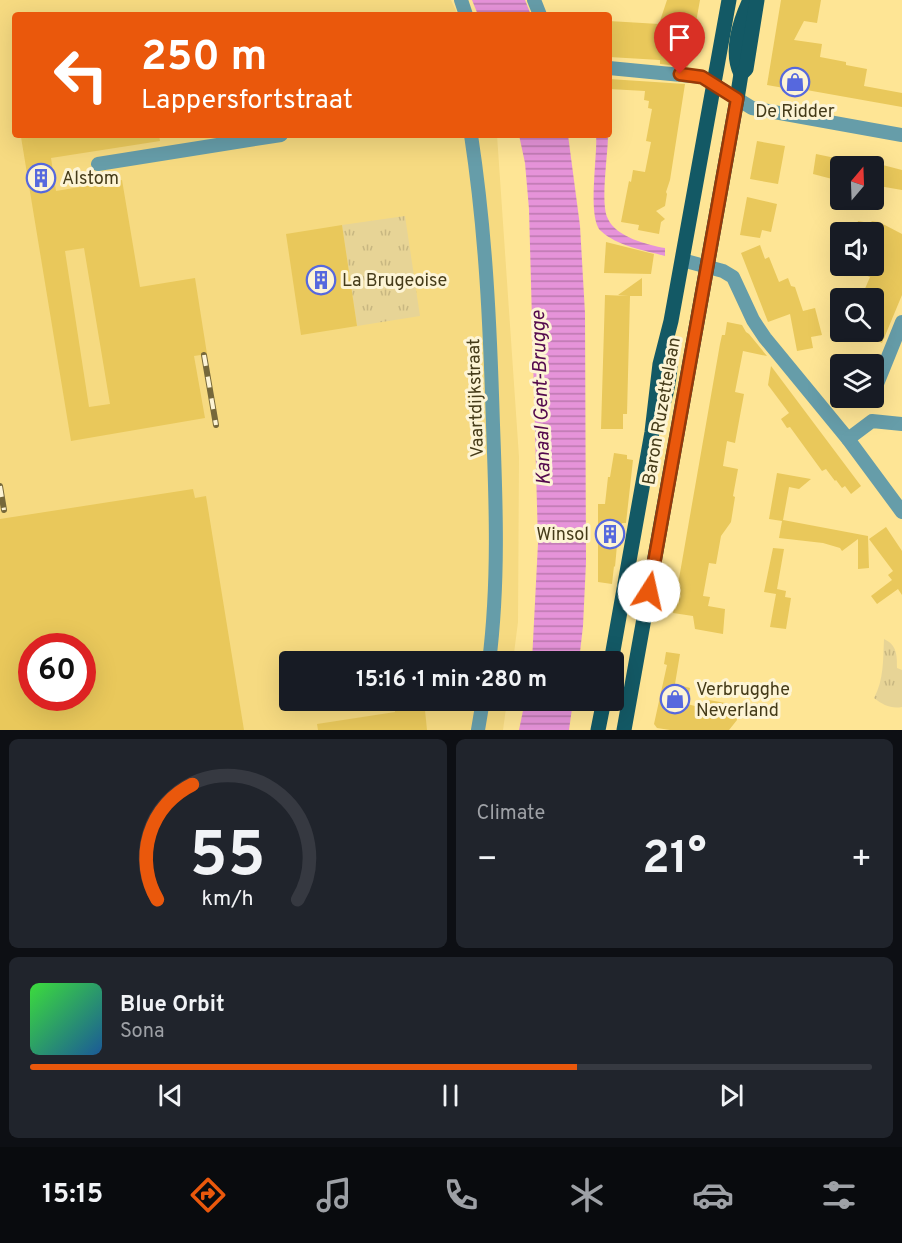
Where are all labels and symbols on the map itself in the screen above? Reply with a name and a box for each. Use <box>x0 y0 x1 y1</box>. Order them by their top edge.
pin <box>654 12 705 74</box>
shop icon: De Ridder <box>779 66 811 98</box>
place label: De Ridder <box>755 101 835 124</box>
north arrow <box>830 156 884 210</box>
building icon: Alstom <box>25 162 57 194</box>
place label: Alstom <box>62 168 119 191</box>
building icon: La Brugeoise <box>305 264 337 296</box>
place label: La Brugeoise <box>342 270 447 293</box>
water label: Kanaal Gent-Brugge <box>526 310 558 486</box>
street label: Baron Ruzettelaan <box>638 336 687 487</box>
street label: Vaartdijkstraat <box>463 338 490 458</box>
building icon: Winsol <box>594 518 626 550</box>
place label: Winsol <box>536 524 589 547</box>
position arrow <box>617 559 681 623</box>
speed limit sign: 60 <box>18 633 96 711</box>
place label: Verbrugghe Neverland <box>696 679 790 723</box>
shop icon: Verbrugghe Neverland <box>659 683 691 715</box>

